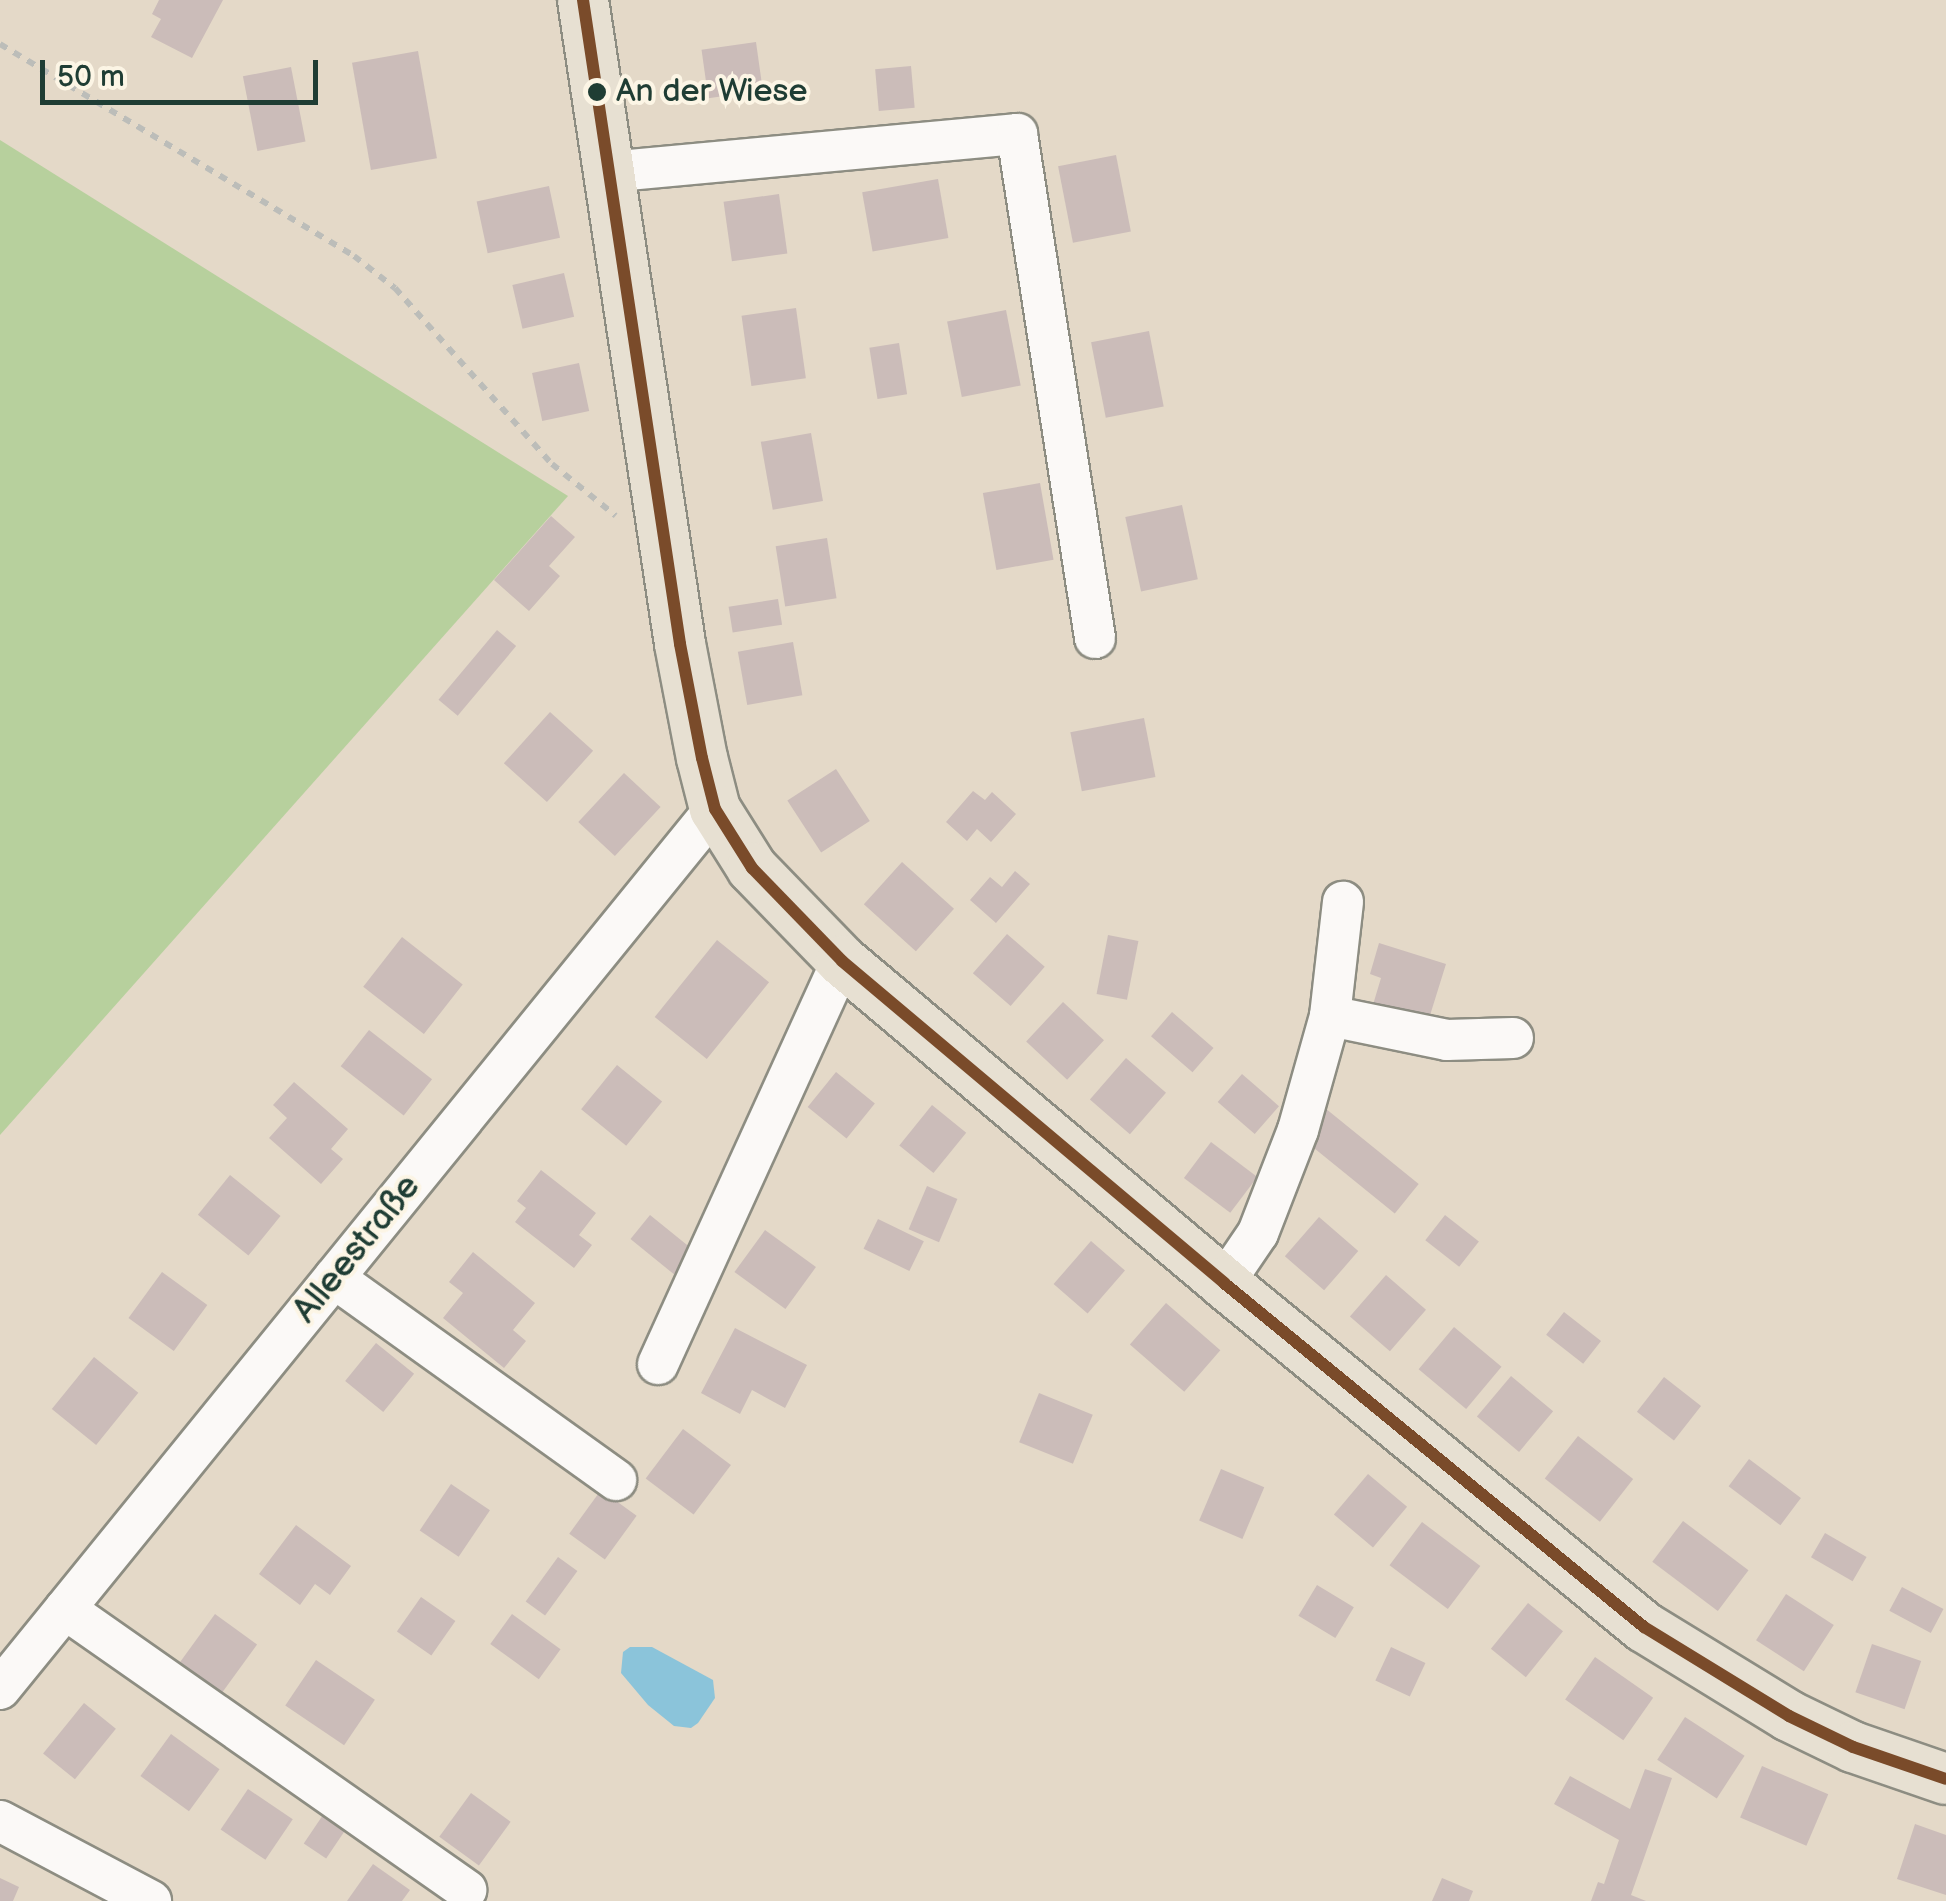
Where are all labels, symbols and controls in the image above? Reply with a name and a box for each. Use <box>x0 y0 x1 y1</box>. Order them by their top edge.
scale bar <box>45 40 322 102</box>
text: 50 m <box>57 59 125 95</box>
place label: An der Wiese <box>616 73 809 111</box>
marker: An der Wiese <box>587 82 607 102</box>
street label: Alleestraße <box>285 1166 429 1332</box>

